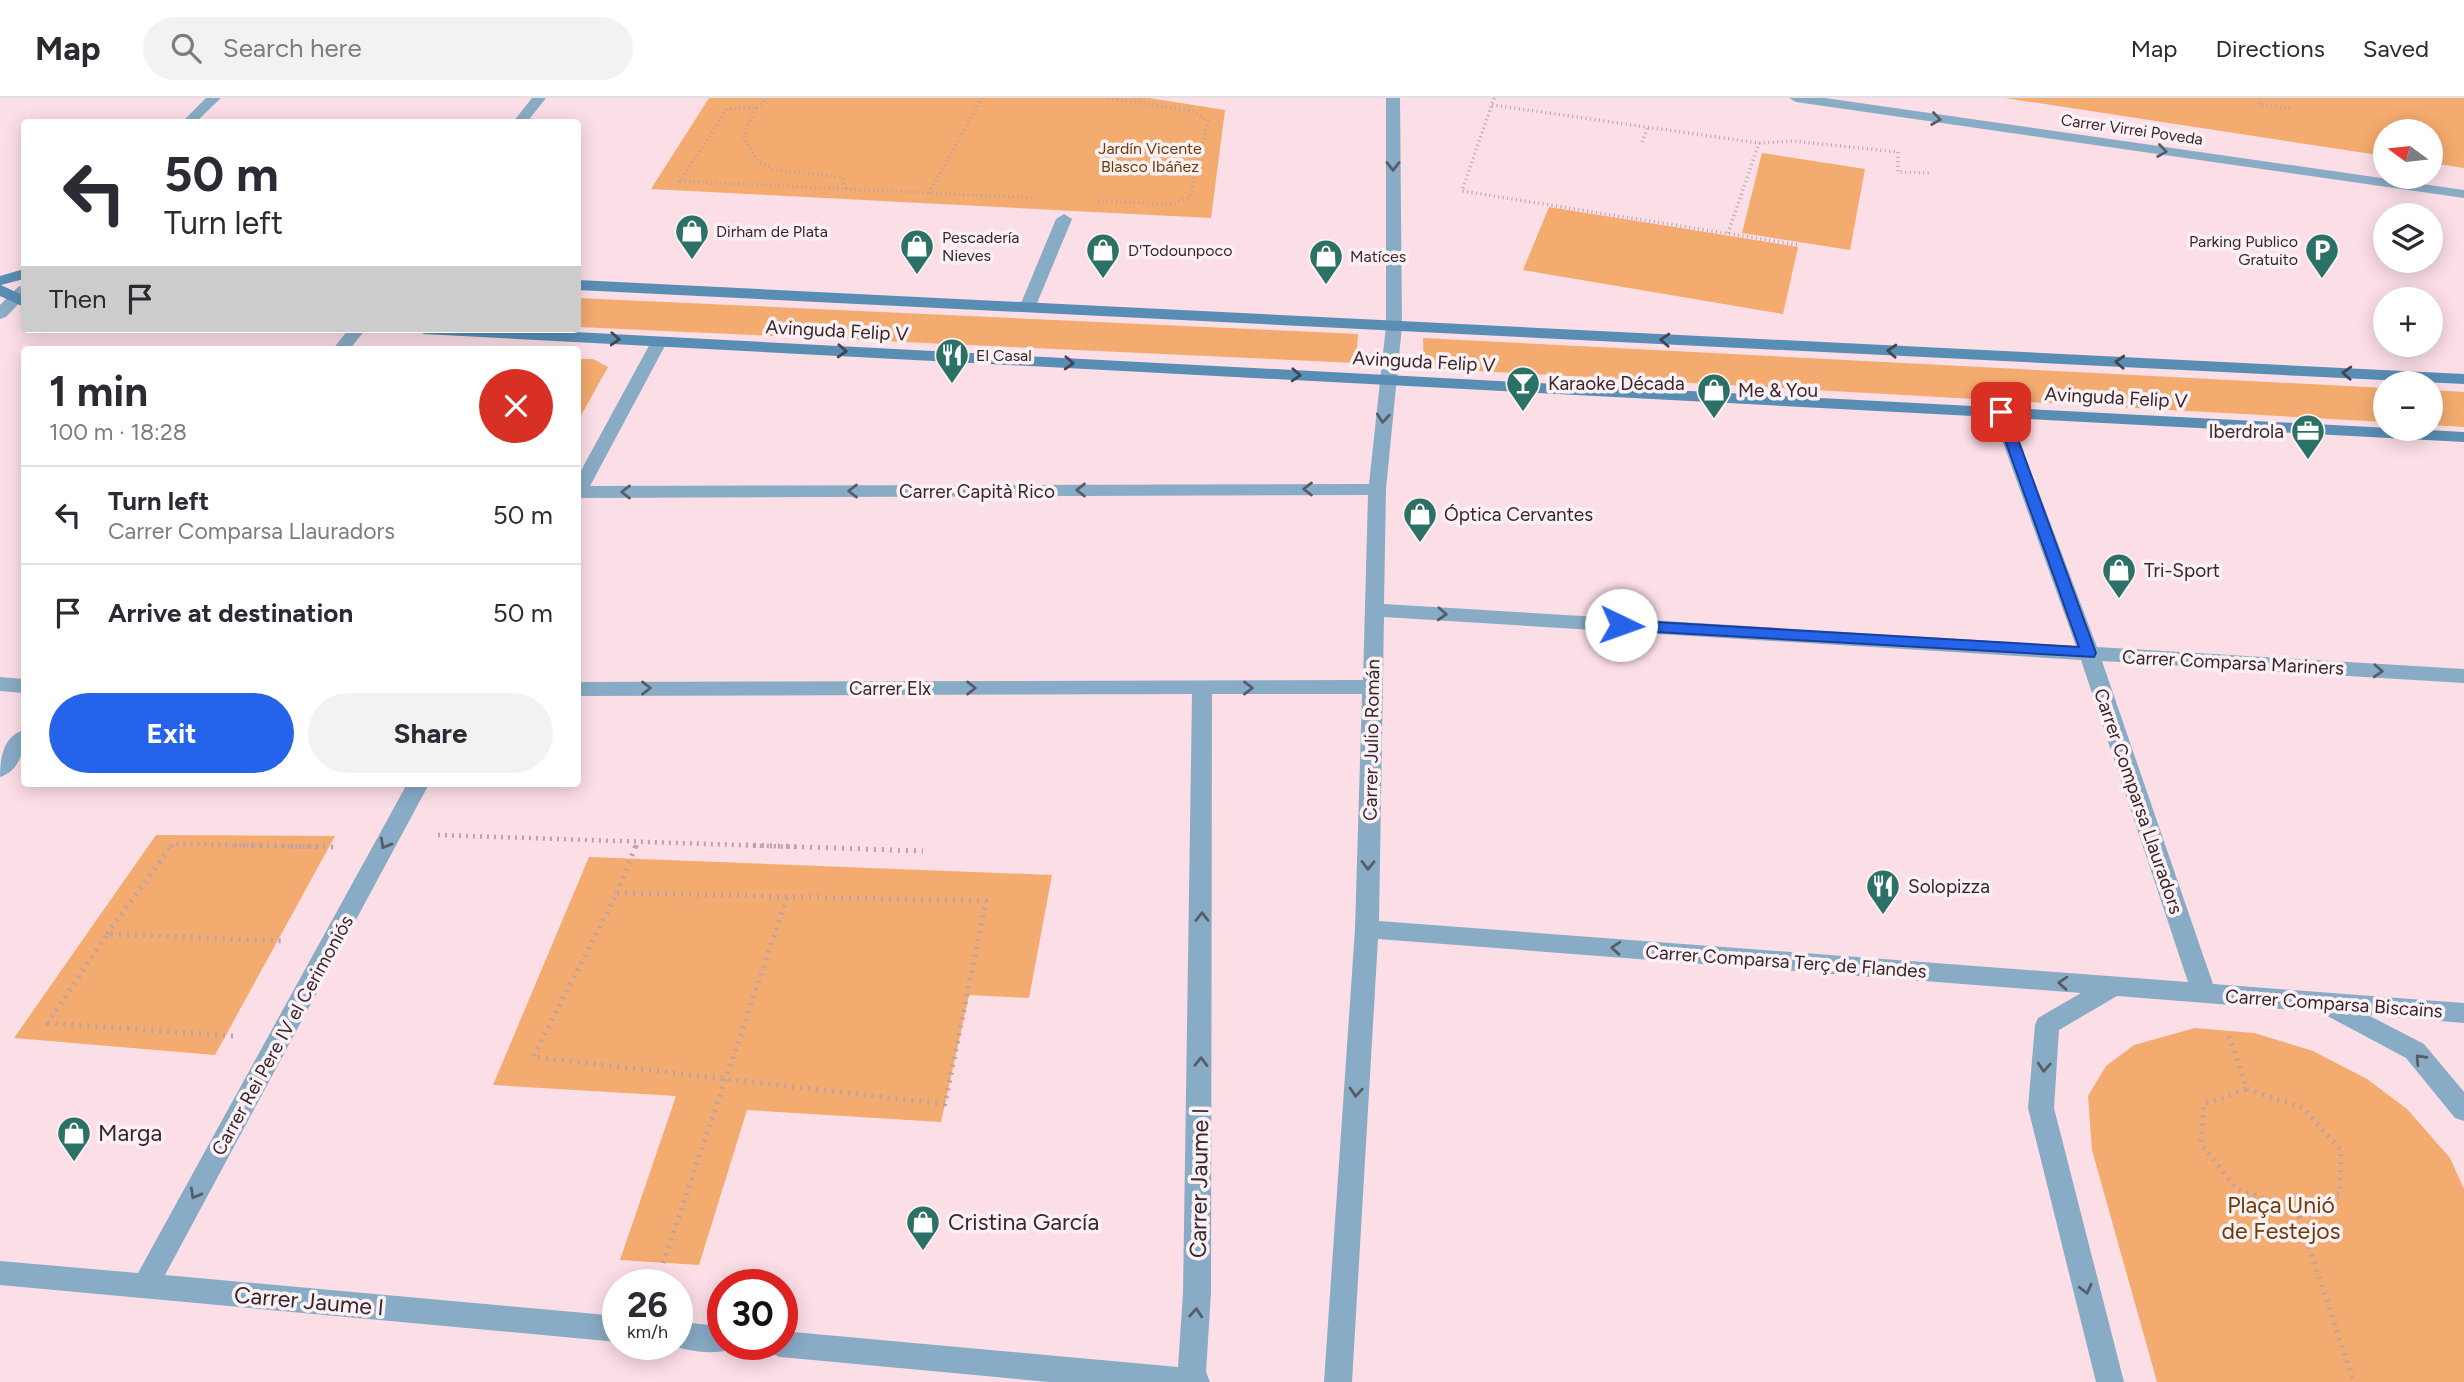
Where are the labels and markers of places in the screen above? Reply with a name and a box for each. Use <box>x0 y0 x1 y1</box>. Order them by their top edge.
shop icon: Dirham de Plata <box>673 212 711 261</box>
place label: Dirham de Plata <box>716 222 828 241</box>
shop icon: Pescadería Nieves <box>898 227 936 276</box>
place label: Pescadería Nieves <box>942 228 1020 265</box>
shop icon: D'Todounpoco <box>1084 231 1122 280</box>
parking icon: Parking Publico Gratuito <box>2303 231 2341 280</box>
place label: Parking Publico Gratuito <box>2189 232 2298 269</box>
shop icon: Matíces <box>1307 237 1345 286</box>
place label: D'Todounpoco <box>1128 241 1233 260</box>
place label: Matíces <box>1350 247 1406 266</box>
restaurant icon: El Casal <box>933 336 971 385</box>
place label: El Casal <box>976 346 1032 365</box>
bar icon: Karaoke Década <box>1504 364 1542 413</box>
shop icon: Me & You <box>1695 371 1733 420</box>
place label: Karaoke Década <box>1548 372 1685 395</box>
place label: Me & You <box>1738 379 1818 402</box>
pin <box>1971 382 2031 442</box>
office icon: Iberdrola <box>2289 412 2327 461</box>
place label: Iberdrola <box>2208 420 2284 443</box>
shop icon: Óptica Cervantes <box>1401 495 1439 544</box>
place label: Óptica Cervantes <box>1444 503 1593 526</box>
shop icon: Tri-Sport <box>2100 551 2138 600</box>
place label: Tri-Sport <box>2144 559 2220 582</box>
restaurant icon: Solopizza <box>1864 867 1902 916</box>
place label: Solopizza <box>1908 875 1990 898</box>
shop icon: Marga <box>55 1114 93 1163</box>
place label: Marga <box>98 1119 162 1147</box>
shop icon: Cristina García <box>904 1203 942 1252</box>
place label: Cristina García <box>948 1208 1099 1236</box>

